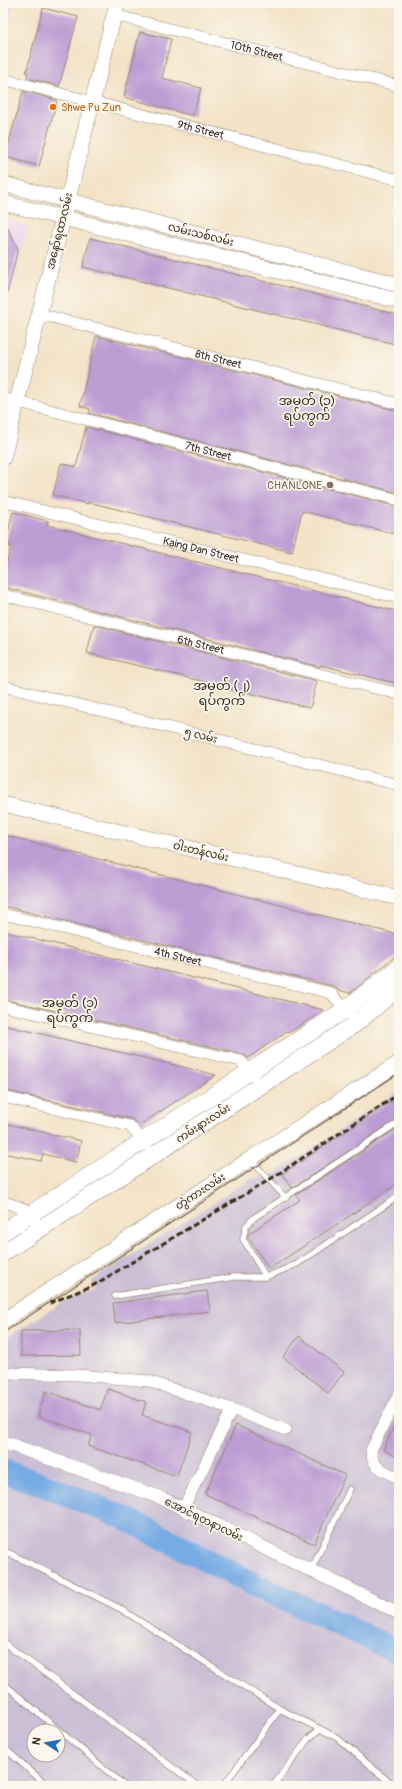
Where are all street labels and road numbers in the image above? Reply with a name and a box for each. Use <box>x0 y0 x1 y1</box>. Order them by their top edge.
street label: 10th Street <box>229 38 285 64</box>
street label: 9th Street <box>176 118 226 142</box>
street label: အနော်ရထာလမ်း <box>43 191 77 271</box>
street label: လမ်းသစ်လမ်း <box>167 219 235 249</box>
street label: 8th Street <box>194 347 243 372</box>
street label: 7th Street <box>183 439 233 464</box>
street label: Kaing Dan Street <box>162 534 241 566</box>
street label: 6th Street <box>176 633 226 657</box>
street label: ၅ လမ်း <box>183 724 219 748</box>
street label: ဝါးတန်လမ်း <box>171 838 230 866</box>
street label: 4th Street <box>153 945 203 969</box>
street label: ကမ်းနားလမ်း <box>173 1100 234 1148</box>
street label: တွဲကားလမ်း <box>172 1169 229 1214</box>
street label: အောင်ရတနာလမ်း <box>162 1494 246 1546</box>

